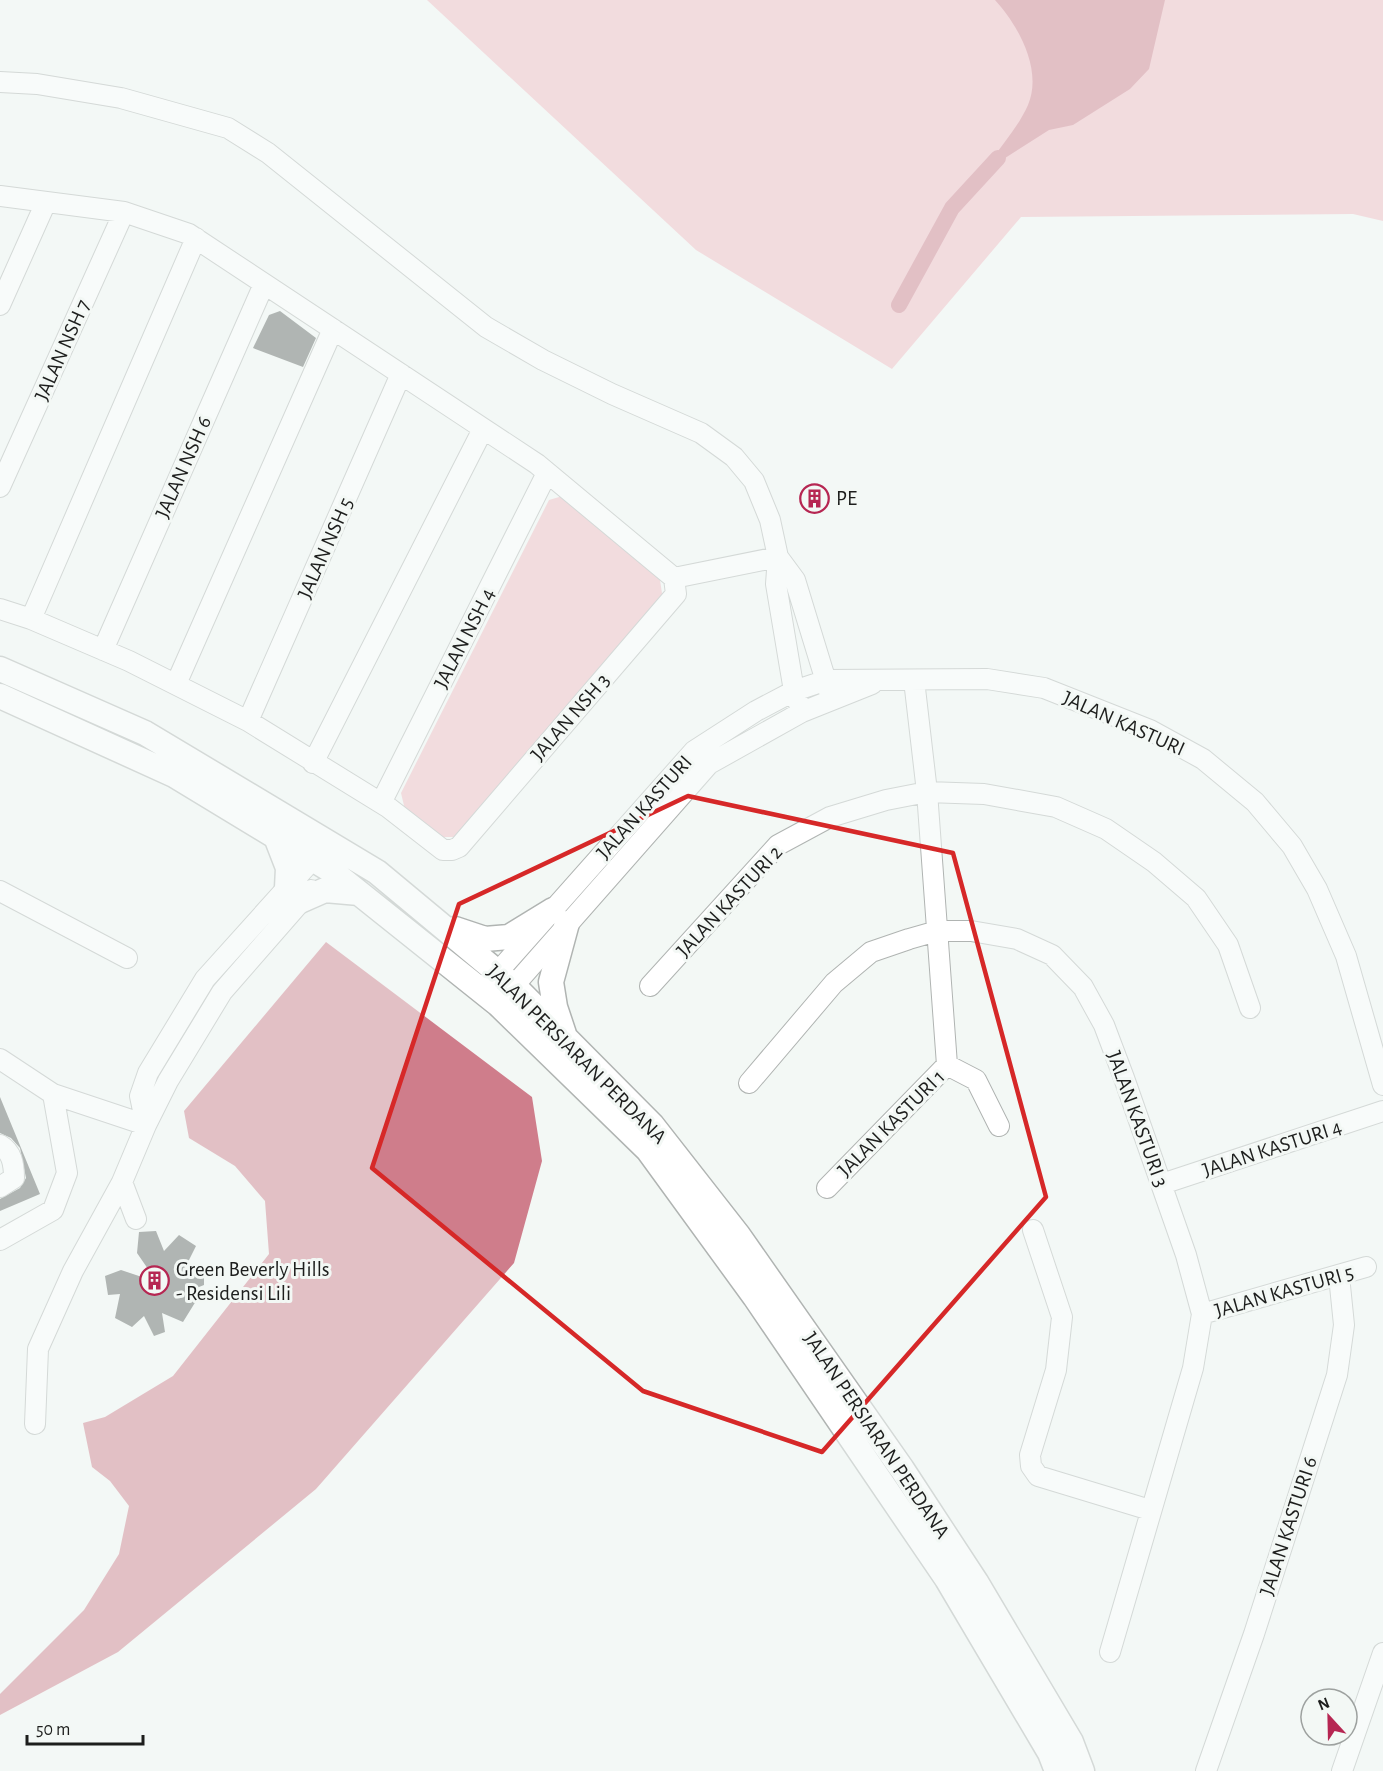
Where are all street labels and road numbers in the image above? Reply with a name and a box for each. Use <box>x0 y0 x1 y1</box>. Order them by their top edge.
street label: JALAN NSH 7 <box>31 296 94 404</box>
street label: JALAN NSH 6 <box>152 413 215 521</box>
street label: JALAN NSH 5 <box>294 495 357 602</box>
street label: JALAN NSH 4 <box>430 585 499 692</box>
street label: JALAN NSH 3 <box>527 670 614 765</box>
street label: JALAN KASTURI <box>1060 687 1188 760</box>
street label: JALAN KASTURI <box>593 752 696 863</box>
street label: JALAN KASTURI 2 <box>672 841 786 961</box>
street label: JALAN PERSIARAN PERDANA <box>483 961 670 1148</box>
street label: JALAN KASTURI 3 <box>1103 1048 1172 1190</box>
street label: JALAN KASTURI 1 <box>834 1066 949 1181</box>
street label: JALAN KASTURI 4 <box>1200 1116 1344 1181</box>
street label: JALAN KASTURI 5 <box>1212 1262 1356 1321</box>
street label: JALAN PERSIARAN PERDANA <box>800 1328 953 1542</box>
street label: JALAN KASTURI 6 <box>1256 1454 1321 1598</box>

